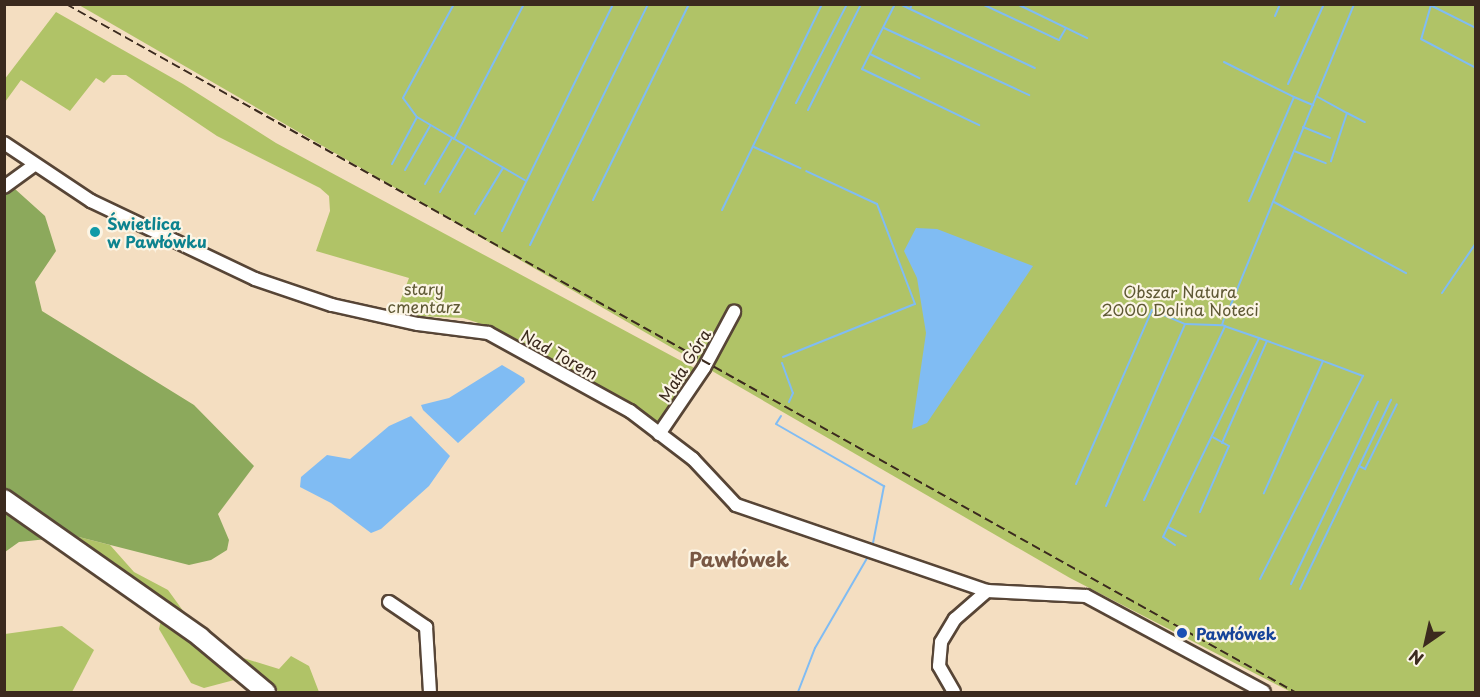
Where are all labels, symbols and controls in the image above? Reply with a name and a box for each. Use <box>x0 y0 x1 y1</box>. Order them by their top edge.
place label: Świetlica w Pawłówku <box>107 213 207 251</box>
marker: Świetlica w Pawłówku <box>88 225 102 239</box>
park label: stary cmentarz <box>388 278 460 316</box>
park label: Obszar Natura 2000 Dolina Noteci <box>1101 281 1259 319</box>
street label: Nad Torem <box>518 325 602 383</box>
street label: Mała Góra <box>654 325 714 405</box>
district label: Pawłówek <box>689 547 789 571</box>
north arrow <box>1396 613 1456 673</box>
place label: Pawłówek <box>1196 623 1276 643</box>
marker: Pawłówek <box>1173 624 1191 642</box>
text: N <box>1404 644 1428 671</box>

